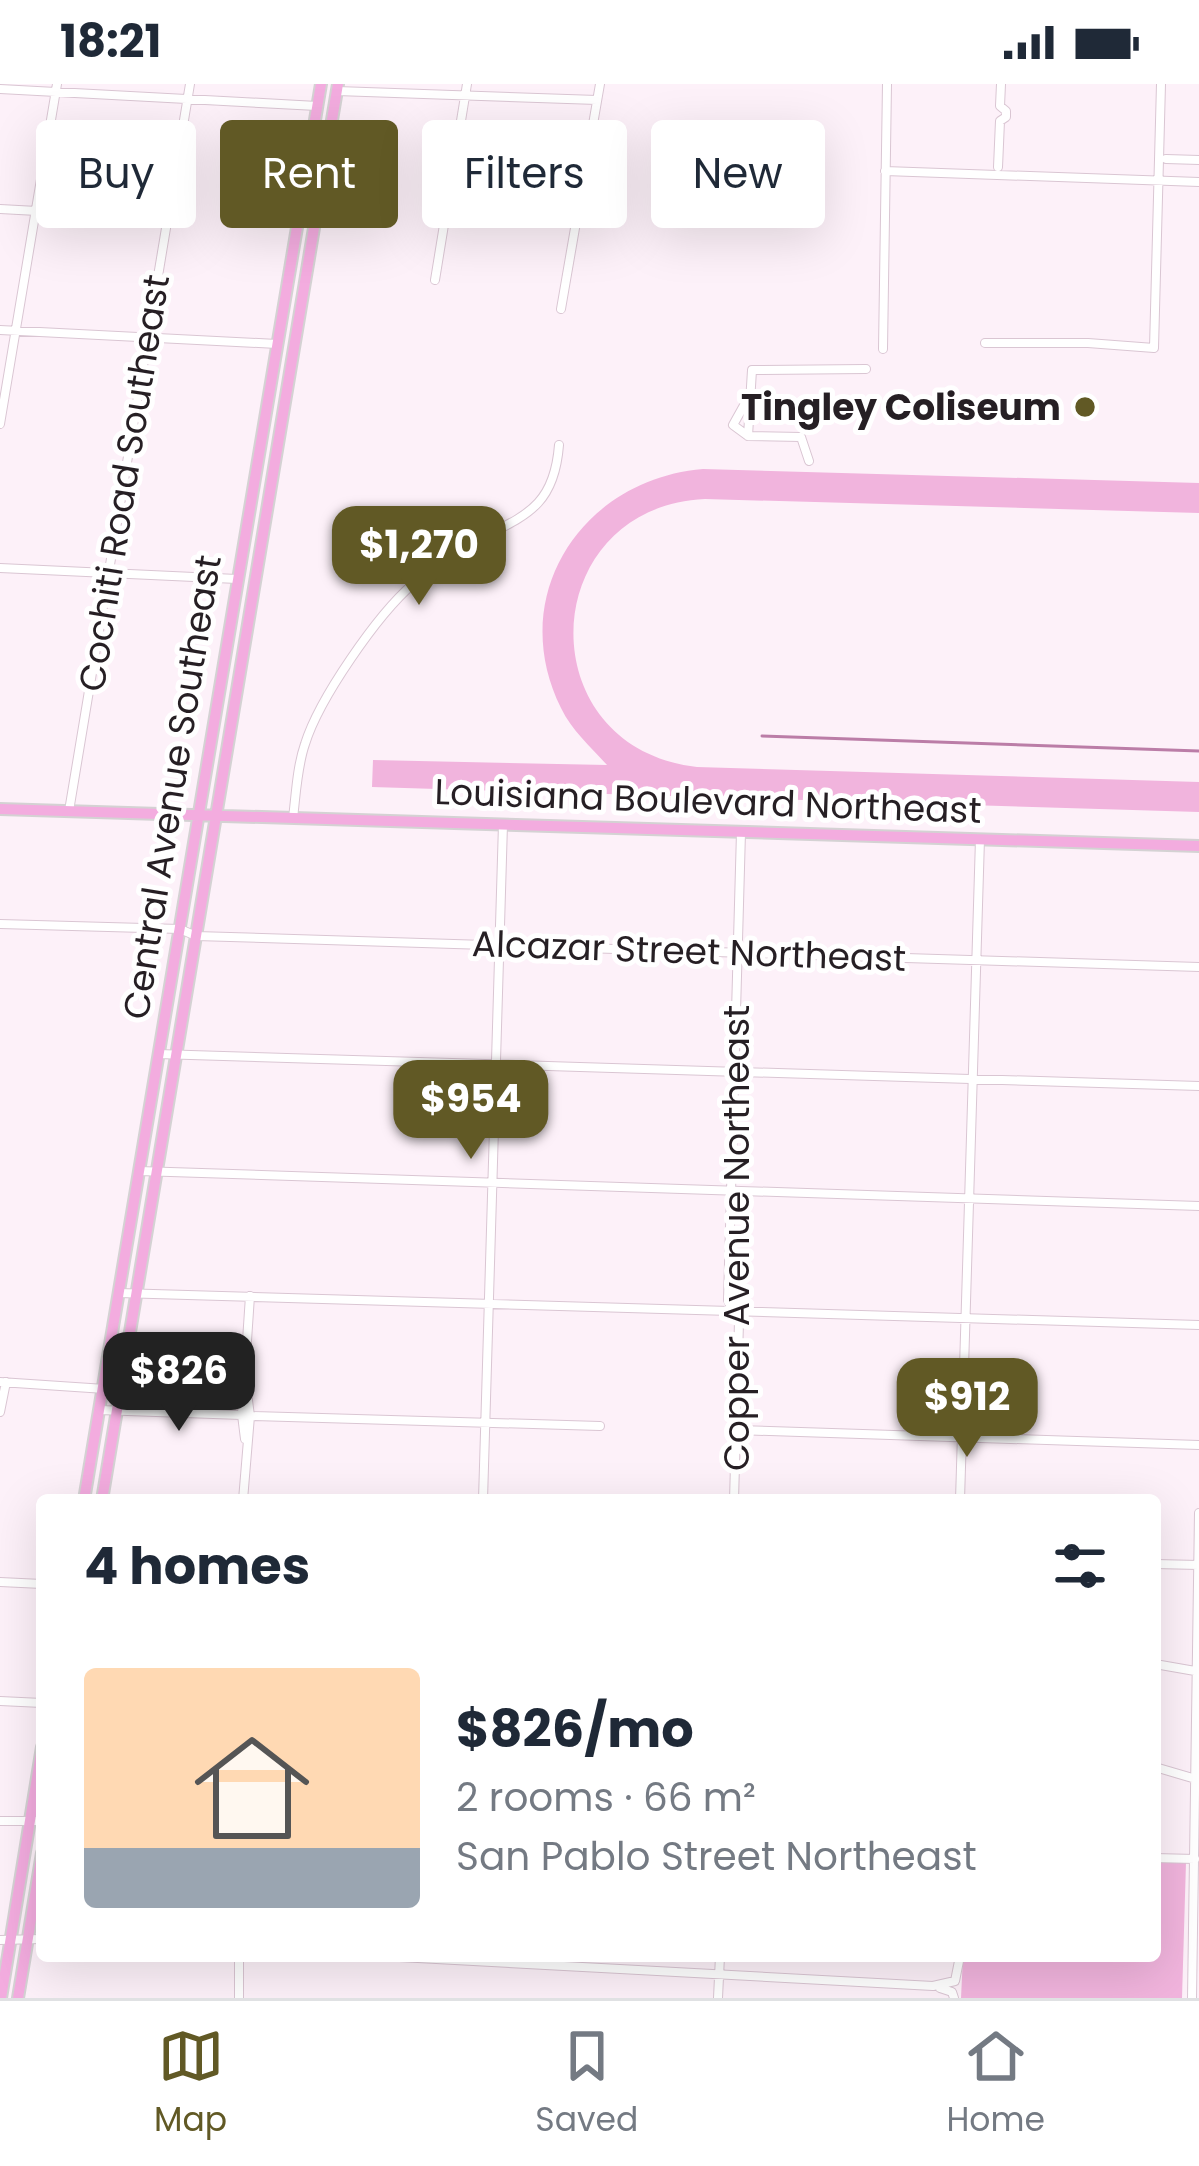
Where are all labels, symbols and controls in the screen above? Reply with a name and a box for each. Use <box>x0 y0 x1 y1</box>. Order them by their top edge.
text: 18:21 <box>60 10 161 73</box>
chip: Buy <box>36 120 196 228</box>
chip: Rent <box>220 120 398 228</box>
chip: Filters <box>422 120 627 228</box>
chip: New <box>651 120 825 228</box>
street label: Cochiti Road Southeast <box>66 271 182 695</box>
place label: Tingley Coliseum <box>741 382 1061 433</box>
marker: Tingley Coliseum <box>1072 394 1098 420</box>
pin: $1,270 <box>321 506 517 608</box>
text: $1,270 <box>359 517 479 572</box>
street label: Central Avenue Southeast <box>110 551 234 1023</box>
street label: Louisiana Boulevard Northeast <box>434 766 982 836</box>
street label: Alcazar Street Northeast <box>471 918 907 984</box>
street label: Copper Avenue Northeast <box>711 1005 762 1471</box>
pin: $954 <box>400 1060 542 1162</box>
text: $954 <box>420 1071 522 1126</box>
pin: $826 <box>108 1332 250 1434</box>
text: $826 <box>130 1343 228 1398</box>
pin: $912 <box>896 1358 1038 1460</box>
text: $912 <box>924 1369 1010 1424</box>
text: 4 homes <box>84 1530 310 1602</box>
icon: filters <box>1047 1533 1113 1599</box>
text: $826/mo <box>456 1693 694 1765</box>
icon: home <box>180 1716 324 1860</box>
text: 2 rooms · 66 m² <box>456 1770 756 1825</box>
text: San Pablo Street Northeast <box>456 1829 977 1884</box>
tab: Map <box>154 2023 227 2145</box>
tab: Saved <box>535 2023 638 2145</box>
tab: Home <box>946 2023 1045 2145</box>

